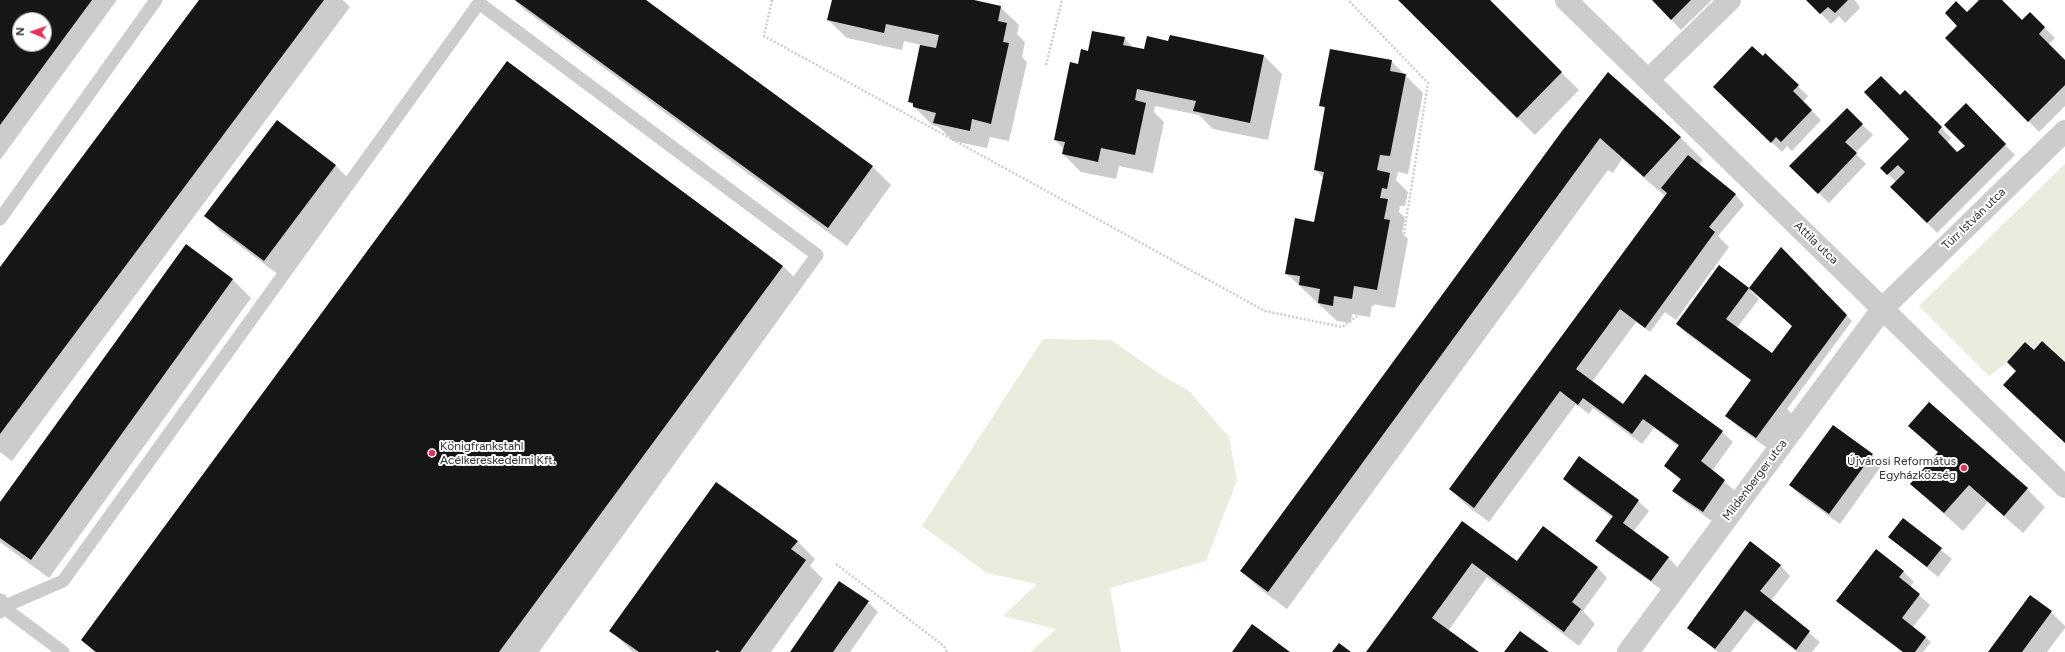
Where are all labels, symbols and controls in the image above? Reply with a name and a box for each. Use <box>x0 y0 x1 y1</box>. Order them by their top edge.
north arrow <box>12 12 52 52</box>
text: N <box>14 27 27 36</box>
street label: Türr István utca <box>1939 185 2009 253</box>
street label: Attila utca <box>1791 219 1841 267</box>
street label: Mildenberger utca <box>1720 437 1790 523</box>
place label: Königfrankstahl Acélkereskedelmi Kft. <box>440 439 555 467</box>
marker: Königfrankstahl Acélkereskedelmi Kft. <box>427 448 437 458</box>
place label: Újvárosi Református Egyházközség <box>1847 454 1956 482</box>
marker: Újvárosi Református Egyházközség <box>1959 463 1969 473</box>

